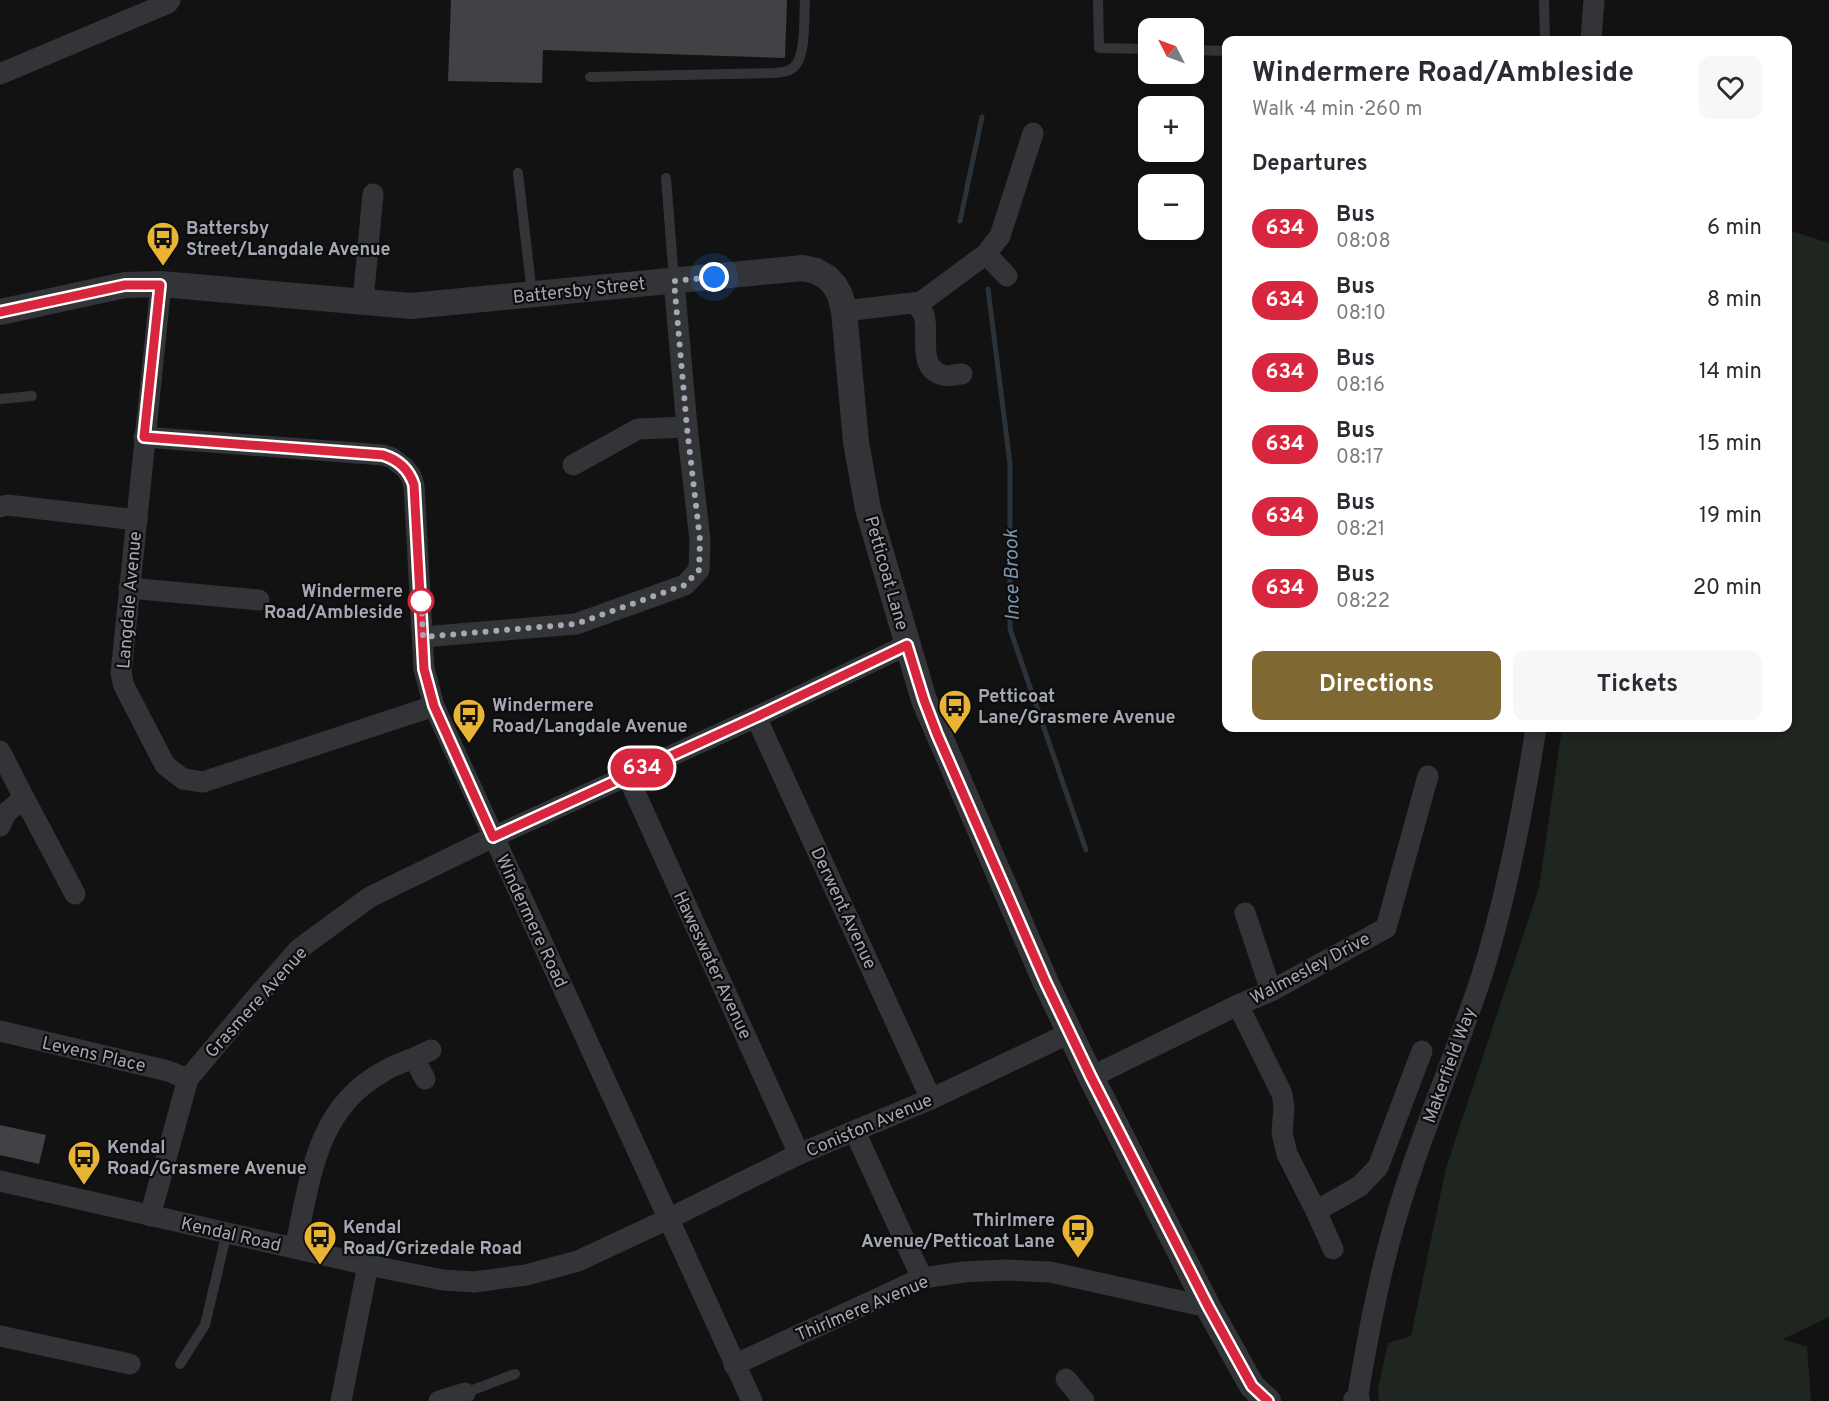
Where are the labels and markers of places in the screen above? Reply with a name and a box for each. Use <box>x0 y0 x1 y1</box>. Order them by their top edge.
place label: Battersby Street/Langdale Avenue <box>186 218 391 262</box>
bus stop icon: Battersby Street/Langdale Avenue <box>145 220 181 267</box>
place label: Windermere Road/Ambleside <box>264 581 403 625</box>
marker: Windermere Road/Ambleside <box>408 588 434 614</box>
place label: Petticoat Lane/Grasmere Avenue <box>978 686 1175 730</box>
bus stop icon: Petticoat Lane/Grasmere Avenue <box>937 688 973 735</box>
place label: Windermere Road/Langdale Avenue <box>492 695 688 739</box>
bus stop icon: Windermere Road/Langdale Avenue <box>451 697 487 744</box>
place label: Kendal Road/Grasmere Avenue <box>107 1137 307 1181</box>
bus stop icon: Kendal Road/Grasmere Avenue <box>66 1139 102 1186</box>
place label: Thirlmere Avenue/Petticoat Lane <box>861 1210 1055 1254</box>
bus stop icon: Thirlmere Avenue/Petticoat Lane <box>1060 1212 1096 1259</box>
place label: Kendal Road/Grizedale Road <box>343 1217 522 1261</box>
bus stop icon: Kendal Road/Grizedale Road <box>302 1219 338 1266</box>

